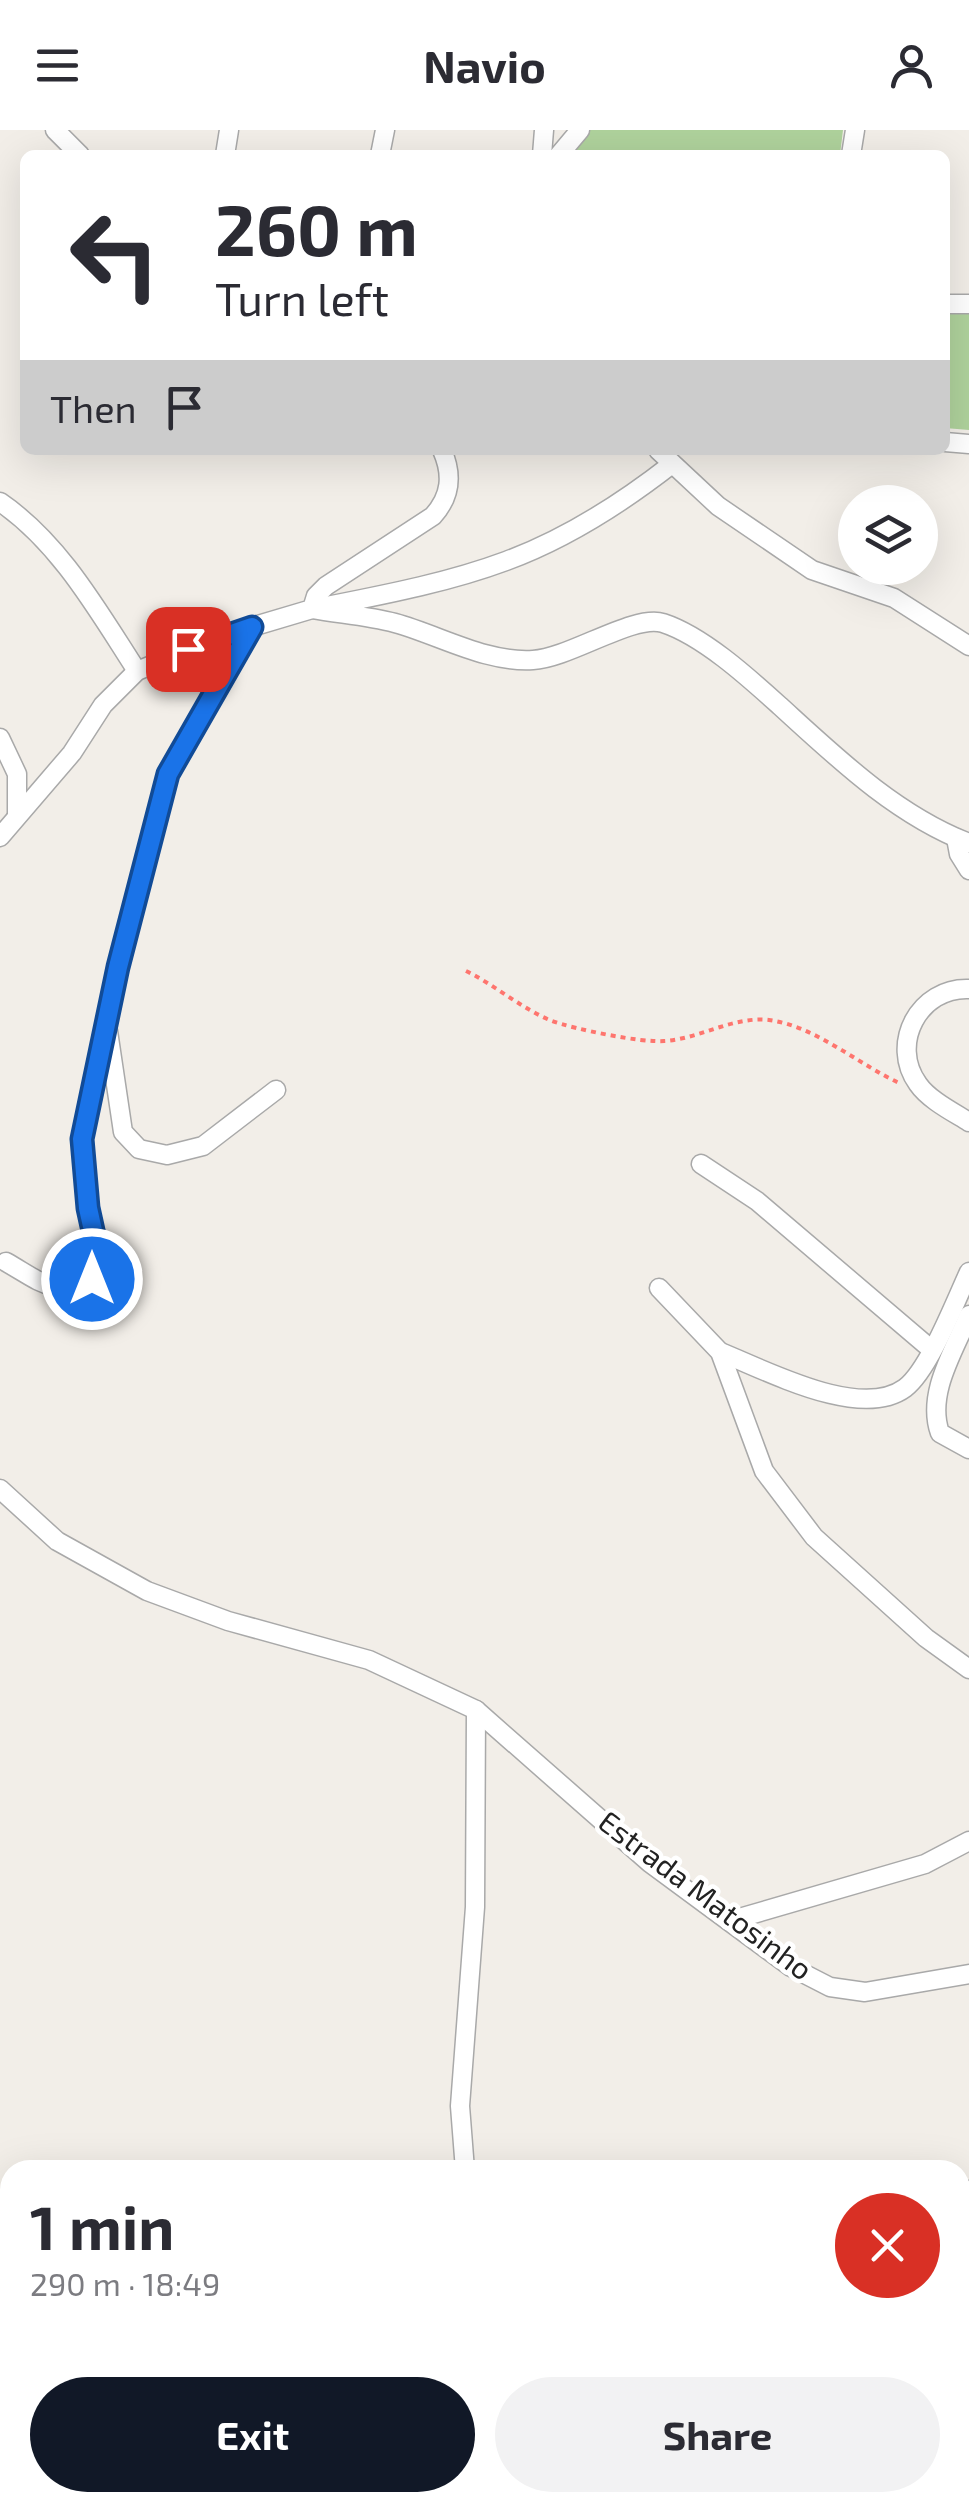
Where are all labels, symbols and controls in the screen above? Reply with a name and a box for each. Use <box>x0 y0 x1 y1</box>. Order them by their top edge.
icon: menu <box>30 38 85 93</box>
text: Navio <box>423 38 546 92</box>
icon: person <box>884 38 939 93</box>
text: 260 m <box>215 186 418 270</box>
icon: left <box>50 190 180 320</box>
text: Turn left <box>215 271 389 325</box>
icon: arrive <box>157 380 212 435</box>
text: Then <box>50 385 137 431</box>
map controls <box>838 485 938 585</box>
button: layers <box>838 485 938 585</box>
pin <box>146 607 231 692</box>
icon: arrive <box>161 622 216 677</box>
position arrow <box>40 1227 144 1331</box>
street label: Estrada Matosinho <box>592 1802 820 1986</box>
text: 1 min <box>30 2190 174 2262</box>
button: close <box>835 2193 940 2298</box>
text: 290 m · 18:49 <box>30 2264 220 2302</box>
button: Exit <box>30 2377 475 2492</box>
button: Share <box>495 2377 940 2492</box>

